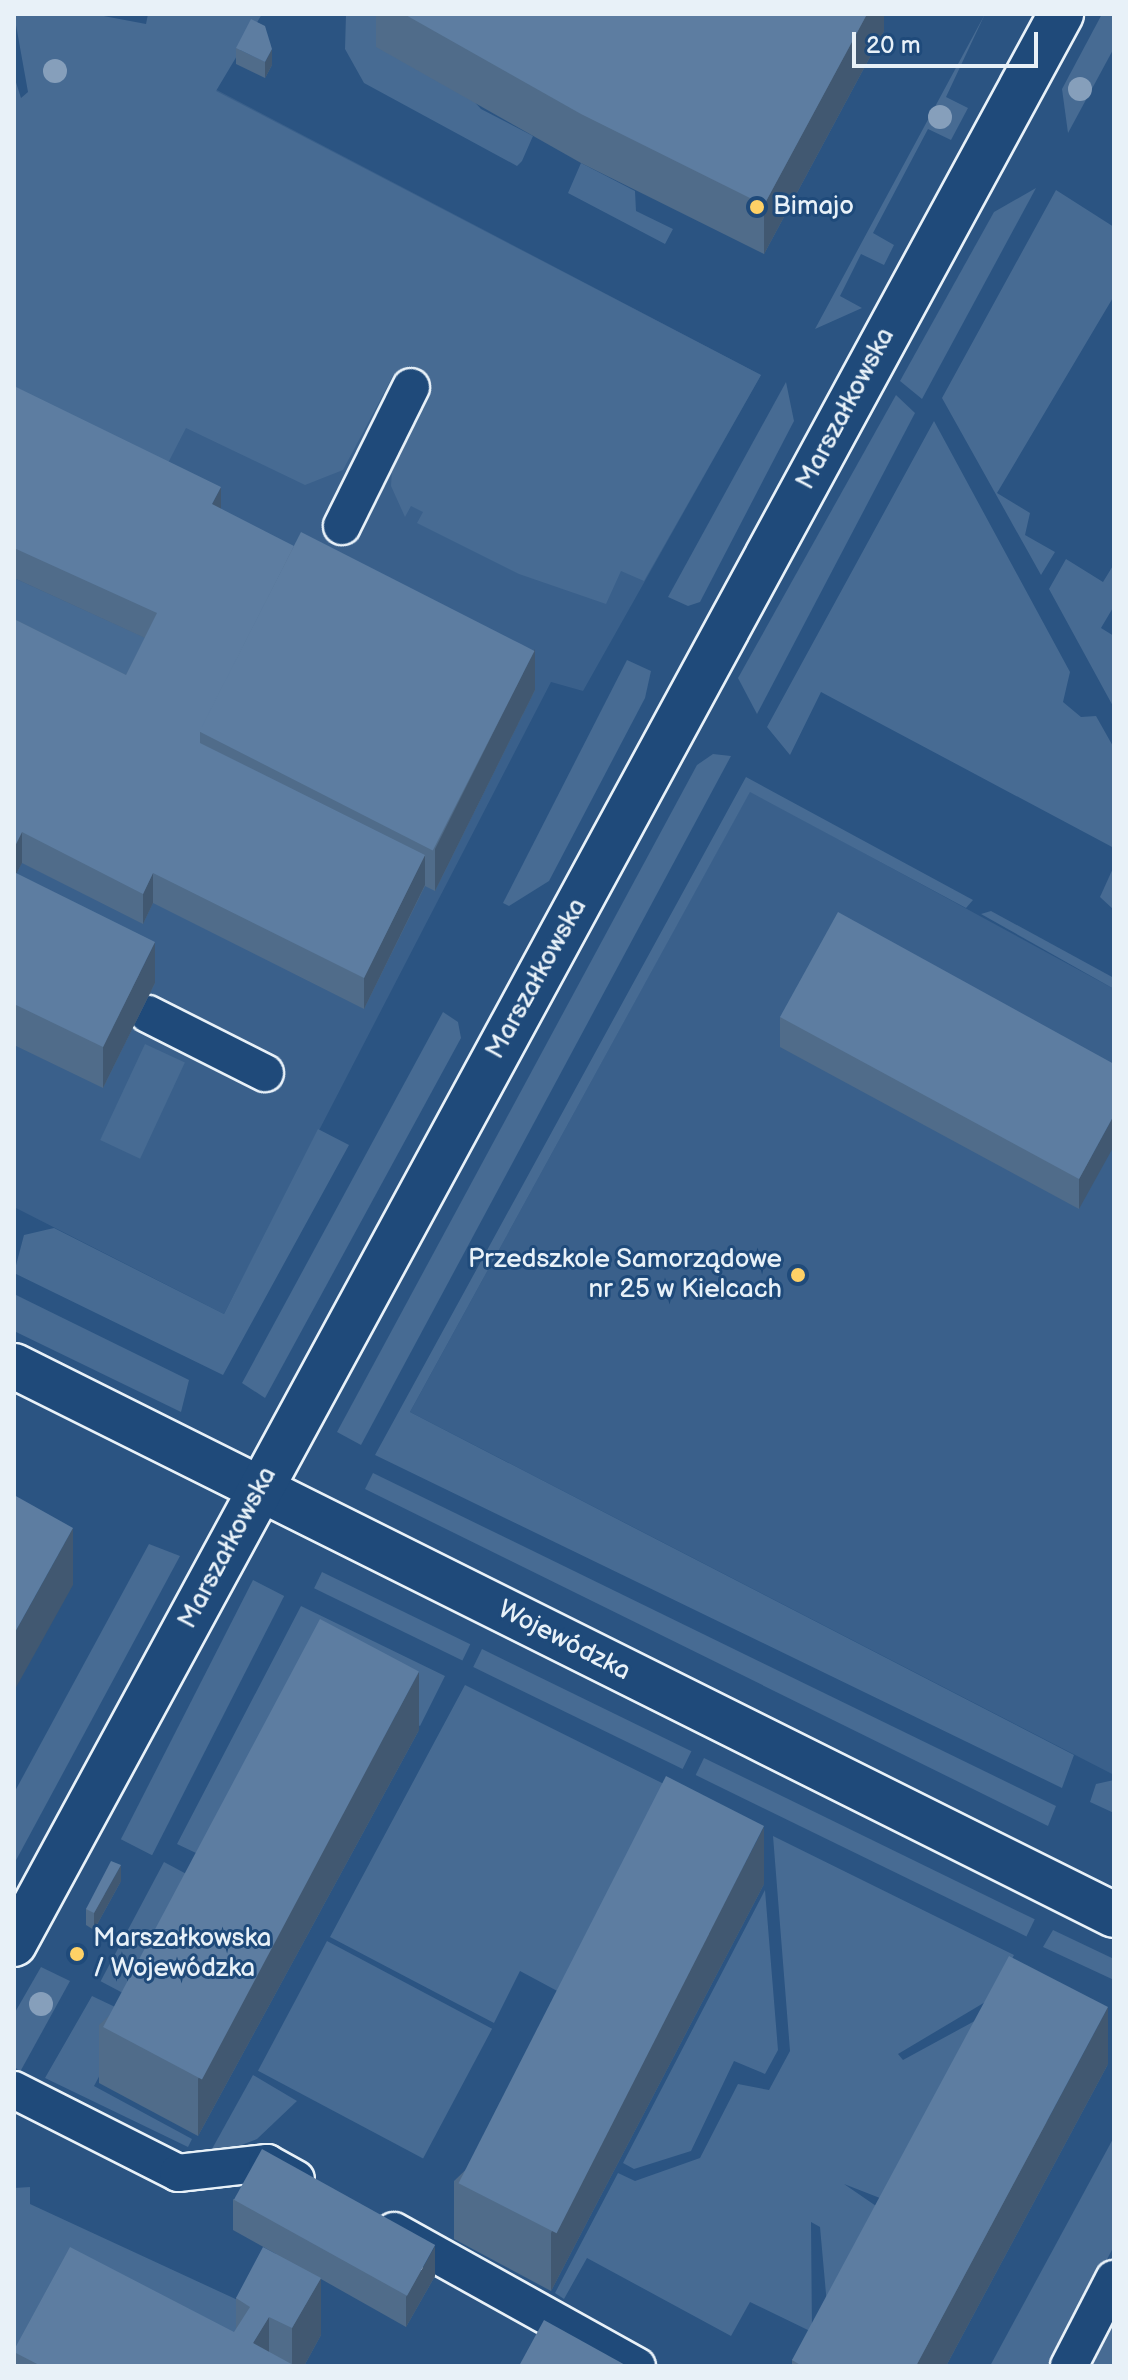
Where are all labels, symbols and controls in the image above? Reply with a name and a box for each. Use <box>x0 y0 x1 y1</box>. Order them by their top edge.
scale bar <box>856 16 1042 66</box>
text: 20 m <box>866 31 921 60</box>
place label: Bimajo <box>773 191 854 223</box>
marker: Bimajo <box>748 198 766 216</box>
street label: Marszałkowska <box>790 323 902 495</box>
street label: Marszałkowska <box>480 893 594 1065</box>
place label: Przedszkole Samorządowe nr 25 w Kielcach <box>467 1244 782 1306</box>
marker: Przedszkole Samorządowe nr 25 w Kielcach <box>789 1266 807 1284</box>
street label: Marszałkowska <box>172 1462 284 1634</box>
street label: Wojewódzka <box>493 1594 635 1688</box>
place label: Marszałkowska / Wojewódzka <box>93 1923 271 1984</box>
marker: Marszałkowska / Wojewódzka <box>68 1945 86 1963</box>

